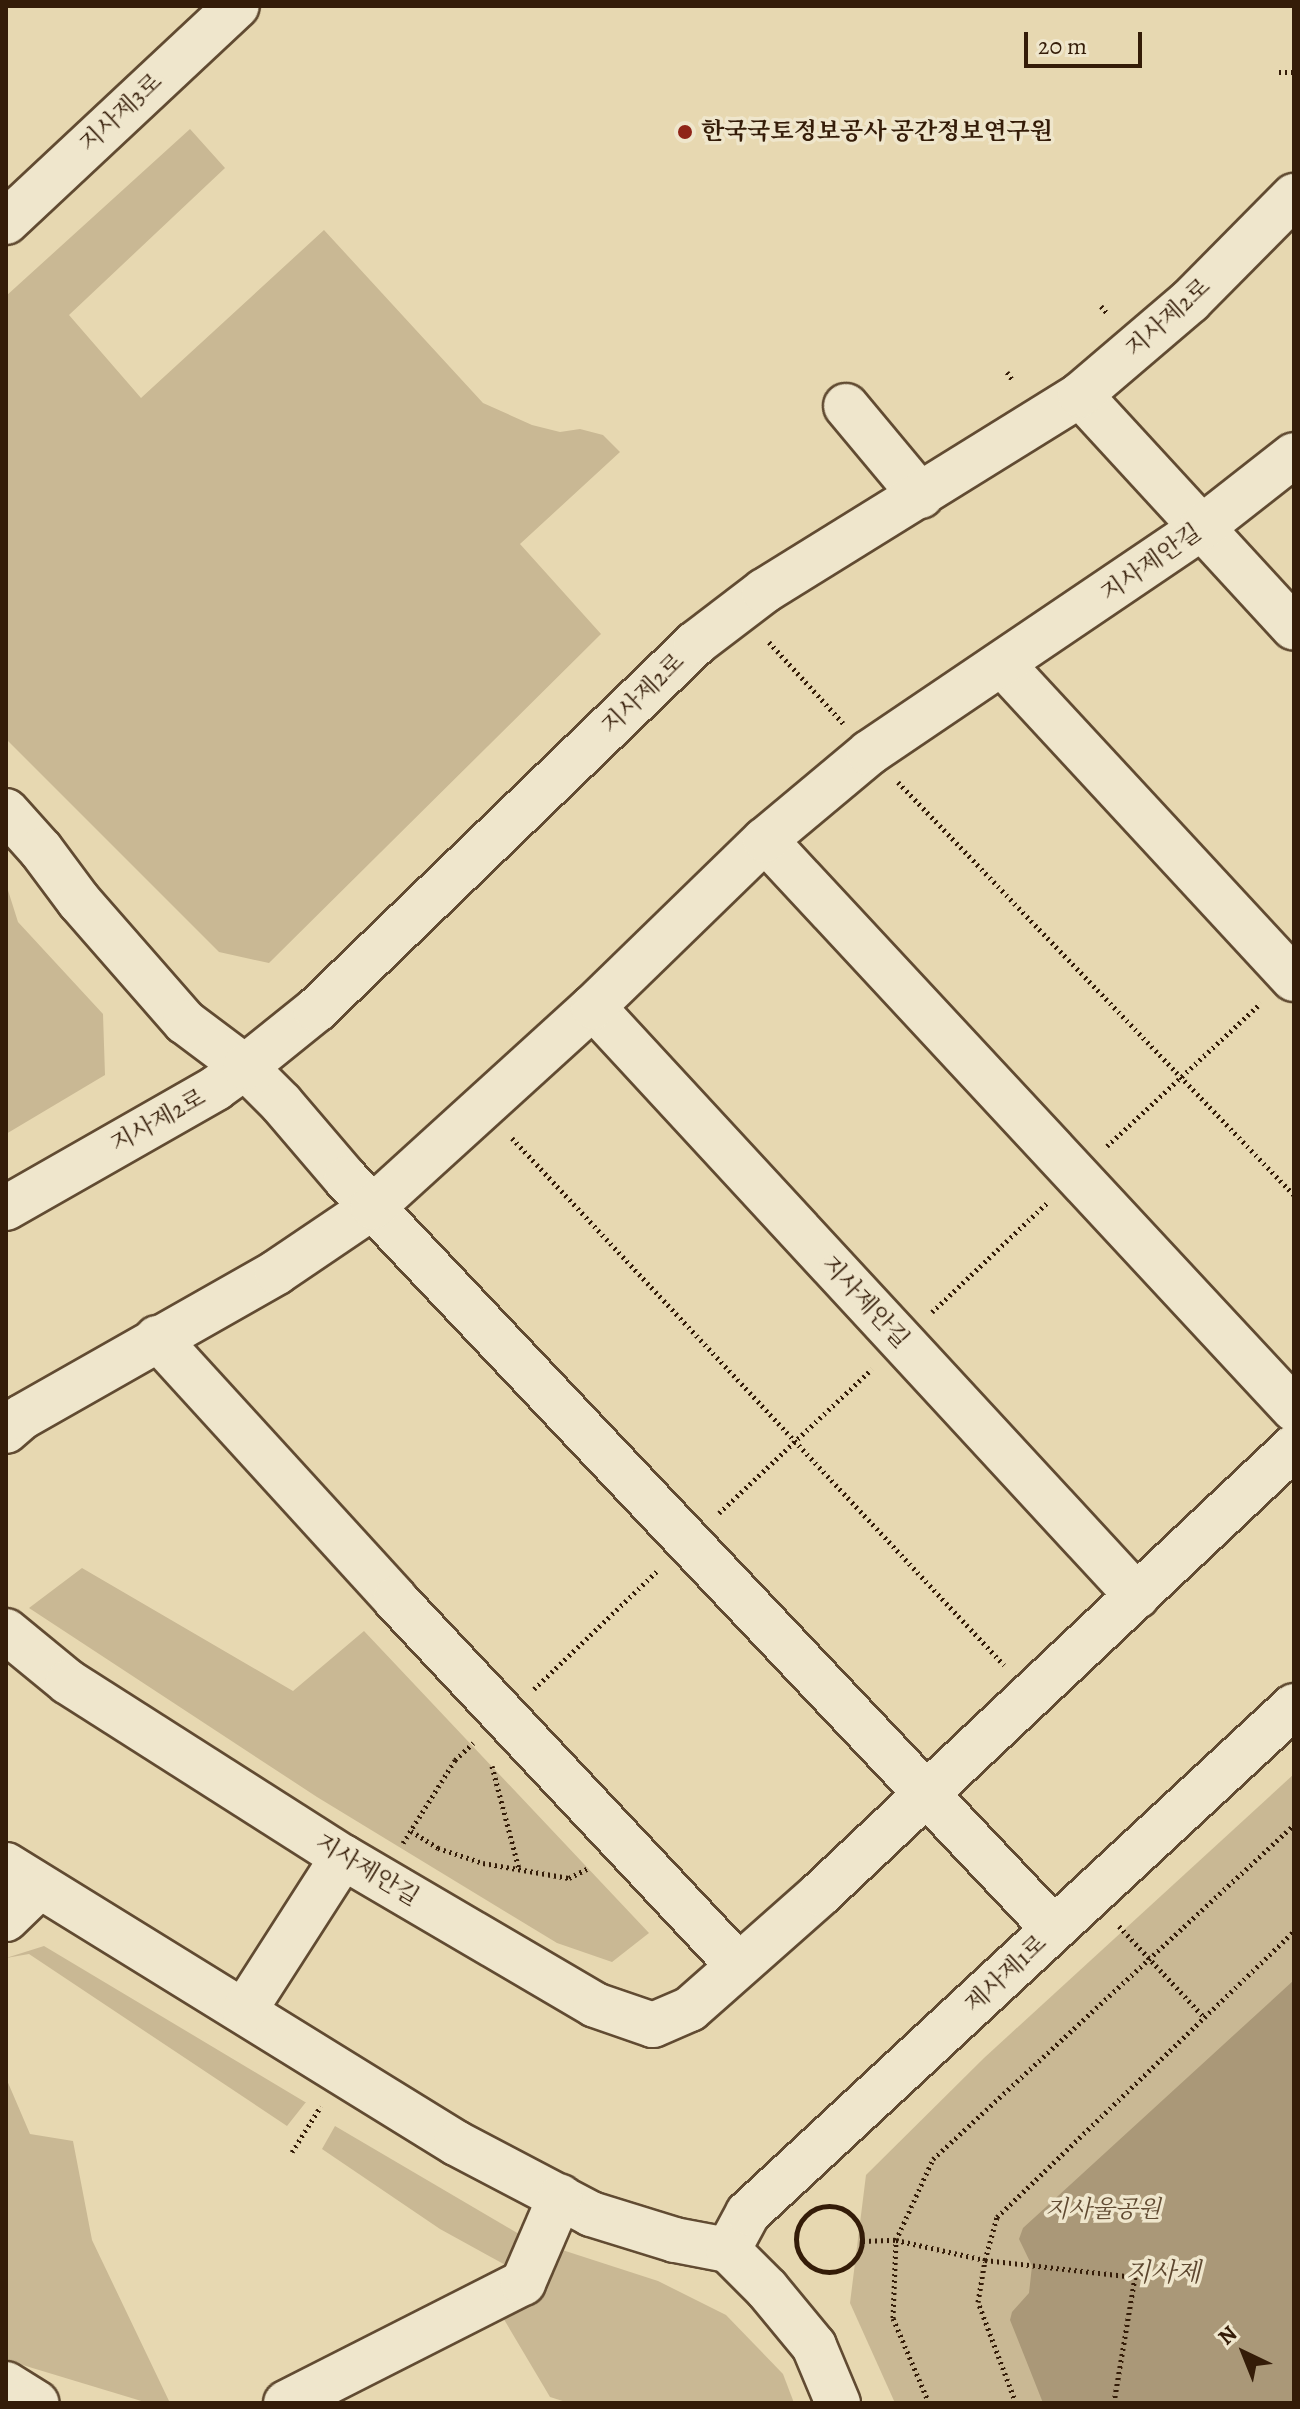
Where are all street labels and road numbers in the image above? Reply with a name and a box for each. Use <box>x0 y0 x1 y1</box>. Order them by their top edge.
street label: 지사제3로 <box>74 67 168 159</box>
street label: 지사제2로 <box>1120 272 1216 364</box>
street label: 지사제안길 <box>1095 518 1207 608</box>
street label: 지사제2로 <box>596 647 690 741</box>
street label: 지사제2로 <box>105 1083 211 1159</box>
street label: 지사제안길 <box>815 1250 915 1354</box>
street label: 지사제안길 <box>310 1828 424 1912</box>
street label: 제사제1로 <box>959 1929 1053 2019</box>

